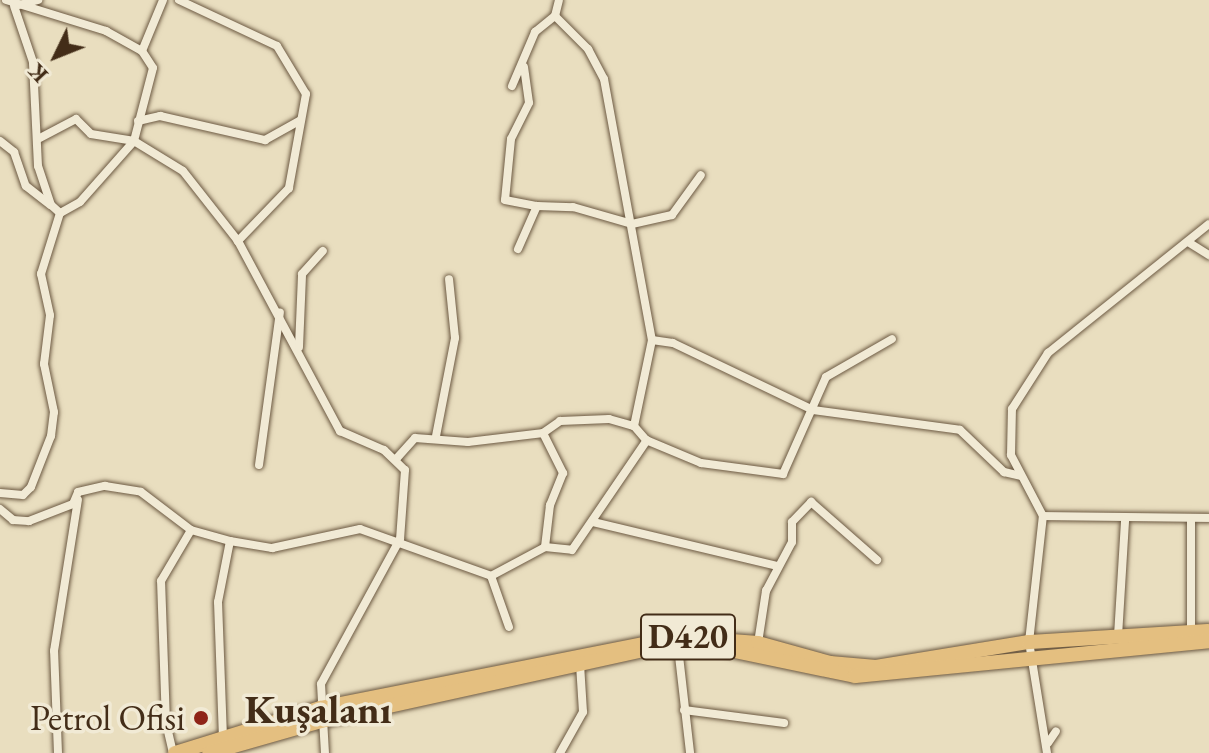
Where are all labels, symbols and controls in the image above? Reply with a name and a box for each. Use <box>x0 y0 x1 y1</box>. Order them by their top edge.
north arrow <box>16 16 96 96</box>
text: K <box>22 57 54 89</box>
road number: D420 <box>638 607 738 667</box>
district label: Kuşalanı <box>245 685 391 733</box>
place label: Petrol Ofisi <box>30 696 185 740</box>
marker: Petrol Ofisi <box>192 709 210 727</box>

